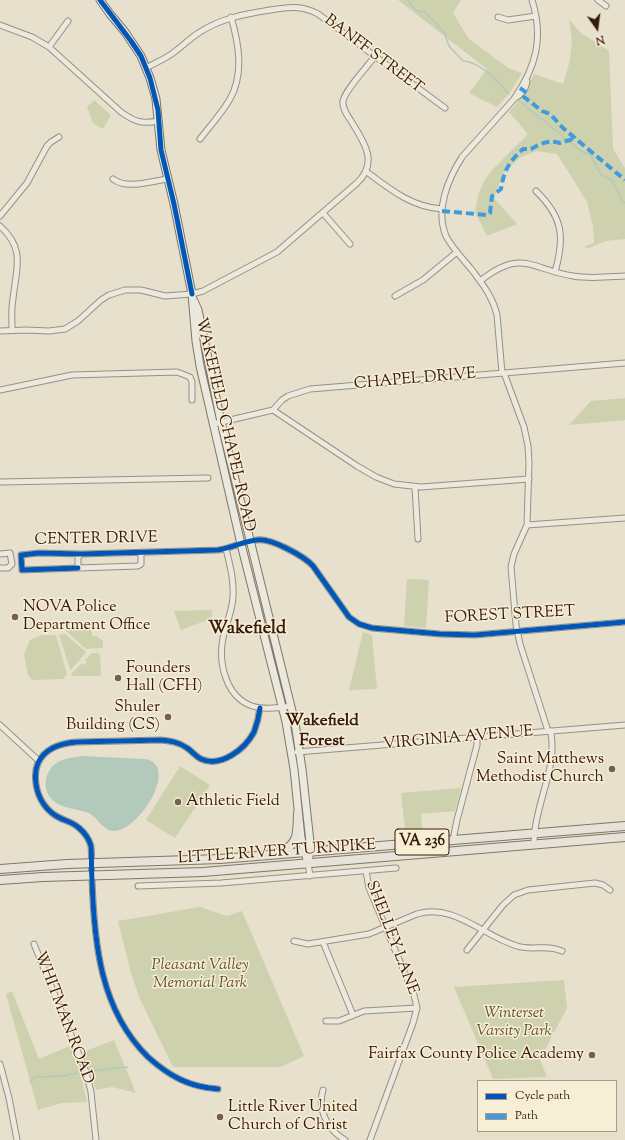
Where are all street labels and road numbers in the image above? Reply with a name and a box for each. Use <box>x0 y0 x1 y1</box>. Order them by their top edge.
street label: BANFF STREET <box>320 11 426 99</box>
street label: WAKEFIELD CHAPEL ROAD <box>190 316 258 534</box>
street label: CHAPEL DRIVE <box>353 365 477 395</box>
street label: CENTER DRIVE <box>34 529 158 551</box>
street label: FOREST STREET <box>444 603 576 629</box>
street label: VIRGINIA AVENUE <box>382 723 534 755</box>
road number: VA 236 <box>395 829 449 855</box>
street label: LITTLE RIVER TURNPIKE <box>177 837 377 869</box>
street label: SHELLEY LANE <box>360 878 422 998</box>
street label: WHITMAN ROAD <box>29 949 97 1087</box>

